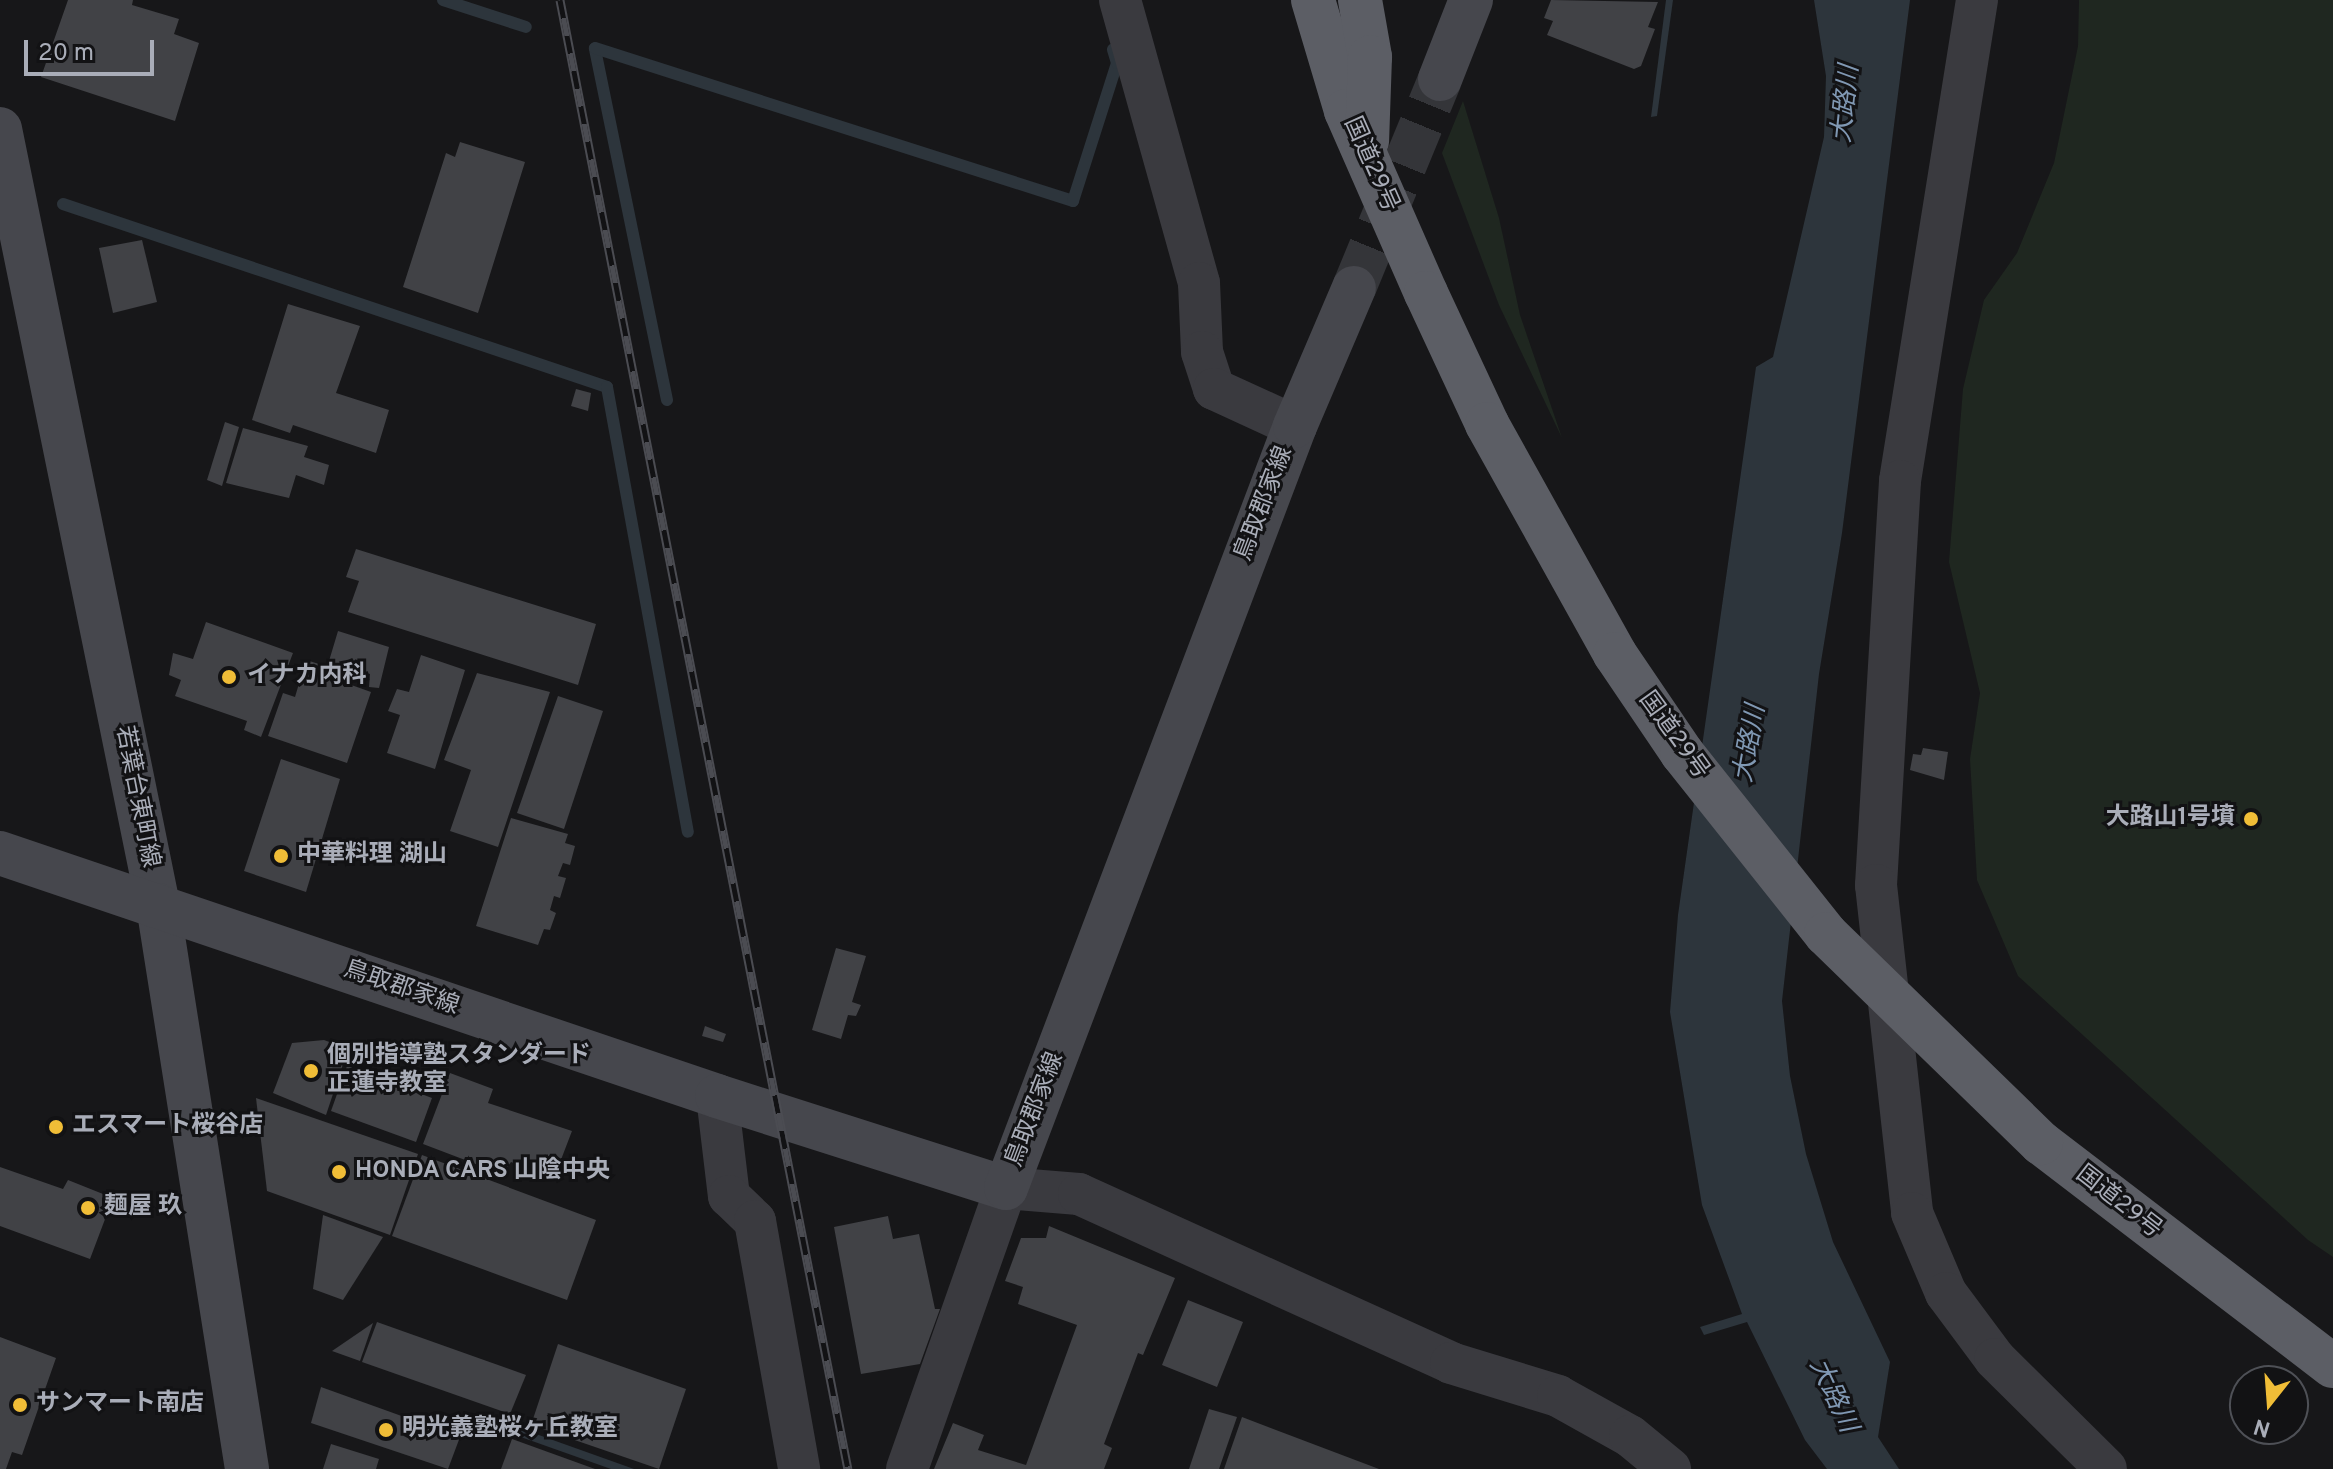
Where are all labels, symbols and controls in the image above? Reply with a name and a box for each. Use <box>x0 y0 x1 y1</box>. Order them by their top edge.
scale bar <box>28 24 158 74</box>
text: 20 m <box>38 39 94 69</box>
water label: 大路川 <box>1827 64 1867 144</box>
street label: 国道29号 <box>1336 113 1404 217</box>
street label: 鳥取郡家線 <box>1230 443 1300 565</box>
place label: イナカ内科 <box>247 663 367 691</box>
marker: イナカ内科 <box>218 666 240 688</box>
street label: 国道29号 <box>1632 687 1714 785</box>
water label: 大路川 <box>1729 703 1773 785</box>
street label: 若葉台東町線 <box>108 724 164 870</box>
place label: 大路山1号墳 <box>2105 805 2235 833</box>
marker: 大路山1号墳 <box>2242 810 2260 828</box>
place label: 中華料理 湖山 <box>297 842 447 870</box>
marker: 中華料理 湖山 <box>272 847 290 865</box>
street label: 鳥取郡家線 <box>340 956 462 1022</box>
place label: 個別指導塾スタンダード 正蓮寺教室 <box>327 1043 591 1099</box>
street label: 鳥取郡家線 <box>1001 1049 1071 1171</box>
marker: 個別指導塾スタンダード 正蓮寺教室 <box>302 1062 320 1080</box>
place label: エスマート桜谷店 <box>72 1113 264 1141</box>
marker: エスマート桜谷店 <box>47 1118 65 1136</box>
place label: HONDA CARS 山陰中央 <box>355 1158 611 1186</box>
street label: 国道29号 <box>2069 1161 2167 1245</box>
marker: HONDA CARS 山陰中央 <box>330 1163 348 1181</box>
place label: 麺屋 玖 <box>104 1194 182 1222</box>
marker: 麺屋 玖 <box>79 1199 97 1217</box>
water label: 大路川 <box>1801 1354 1863 1438</box>
north arrow <box>2229 1365 2309 1445</box>
place label: サンマート南店 <box>36 1391 204 1419</box>
marker: サンマート南店 <box>11 1396 29 1414</box>
text: N <box>2251 1411 2274 1442</box>
place label: 明光義塾桜ヶ丘教室 <box>402 1416 618 1444</box>
marker: 明光義塾桜ヶ丘教室 <box>377 1421 395 1439</box>

